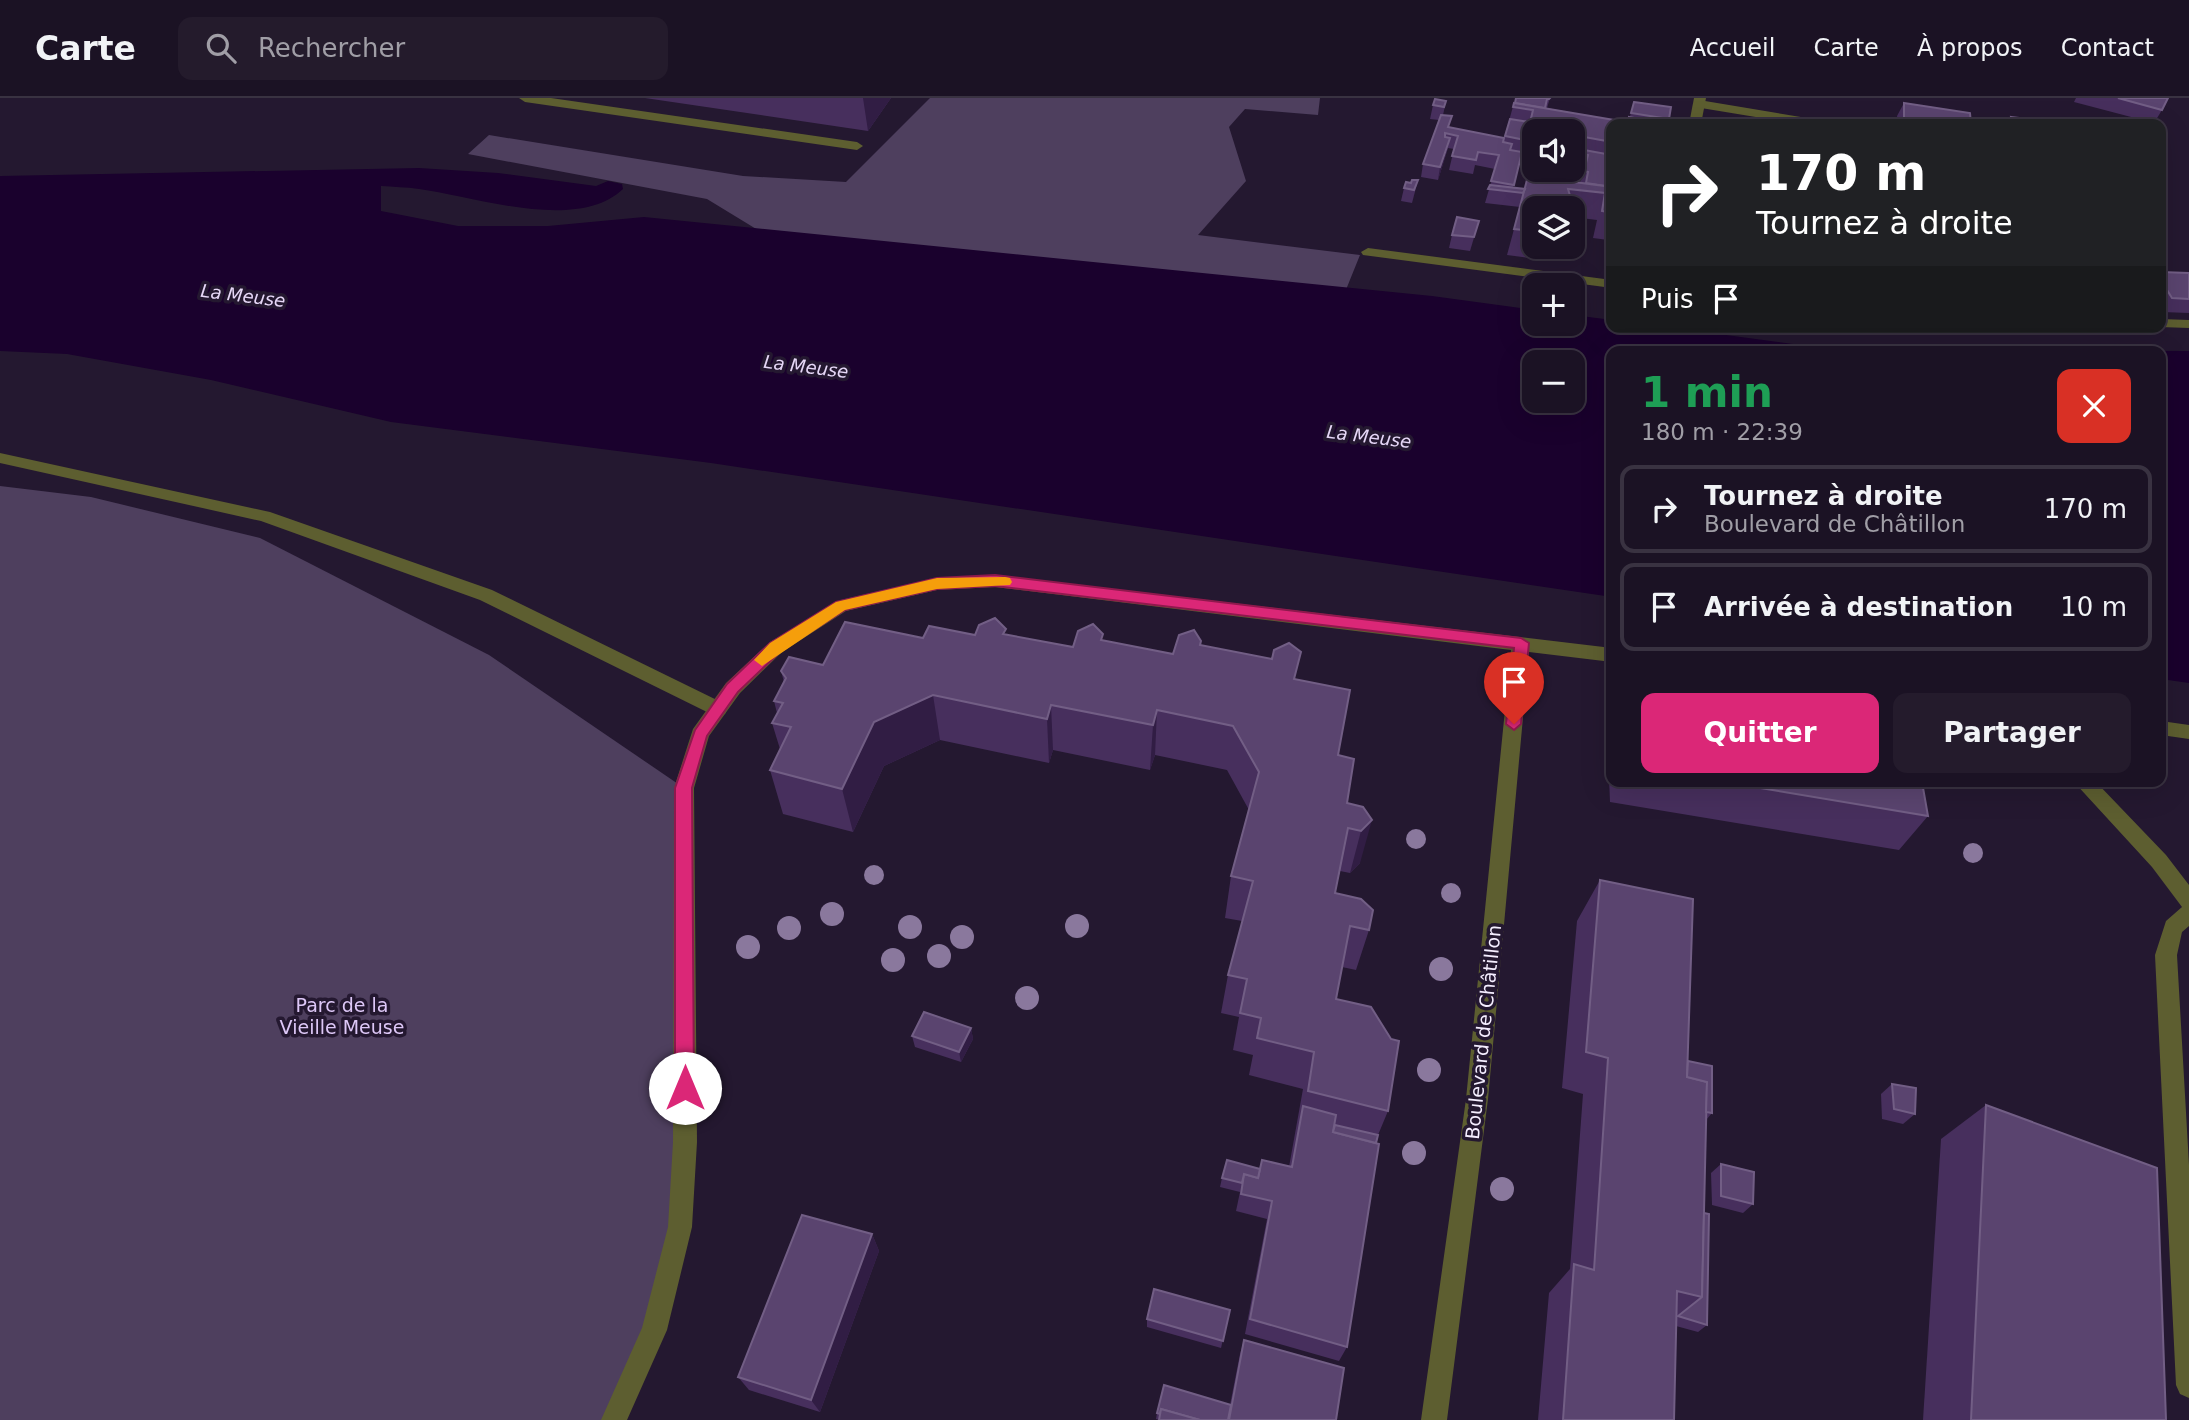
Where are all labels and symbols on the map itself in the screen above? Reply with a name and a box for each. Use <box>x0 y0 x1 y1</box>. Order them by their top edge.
water label: La Meuse <box>199 280 287 311</box>
water label: La Meuse <box>762 351 850 382</box>
water label: La Meuse <box>1325 421 1413 452</box>
pin <box>1484 652 1544 724</box>
street label: Boulevard de Châtillon <box>1461 924 1505 1140</box>
park label: Parc de la Vieille Meuse <box>280 994 404 1038</box>
position arrow <box>648 1051 722 1125</box>

